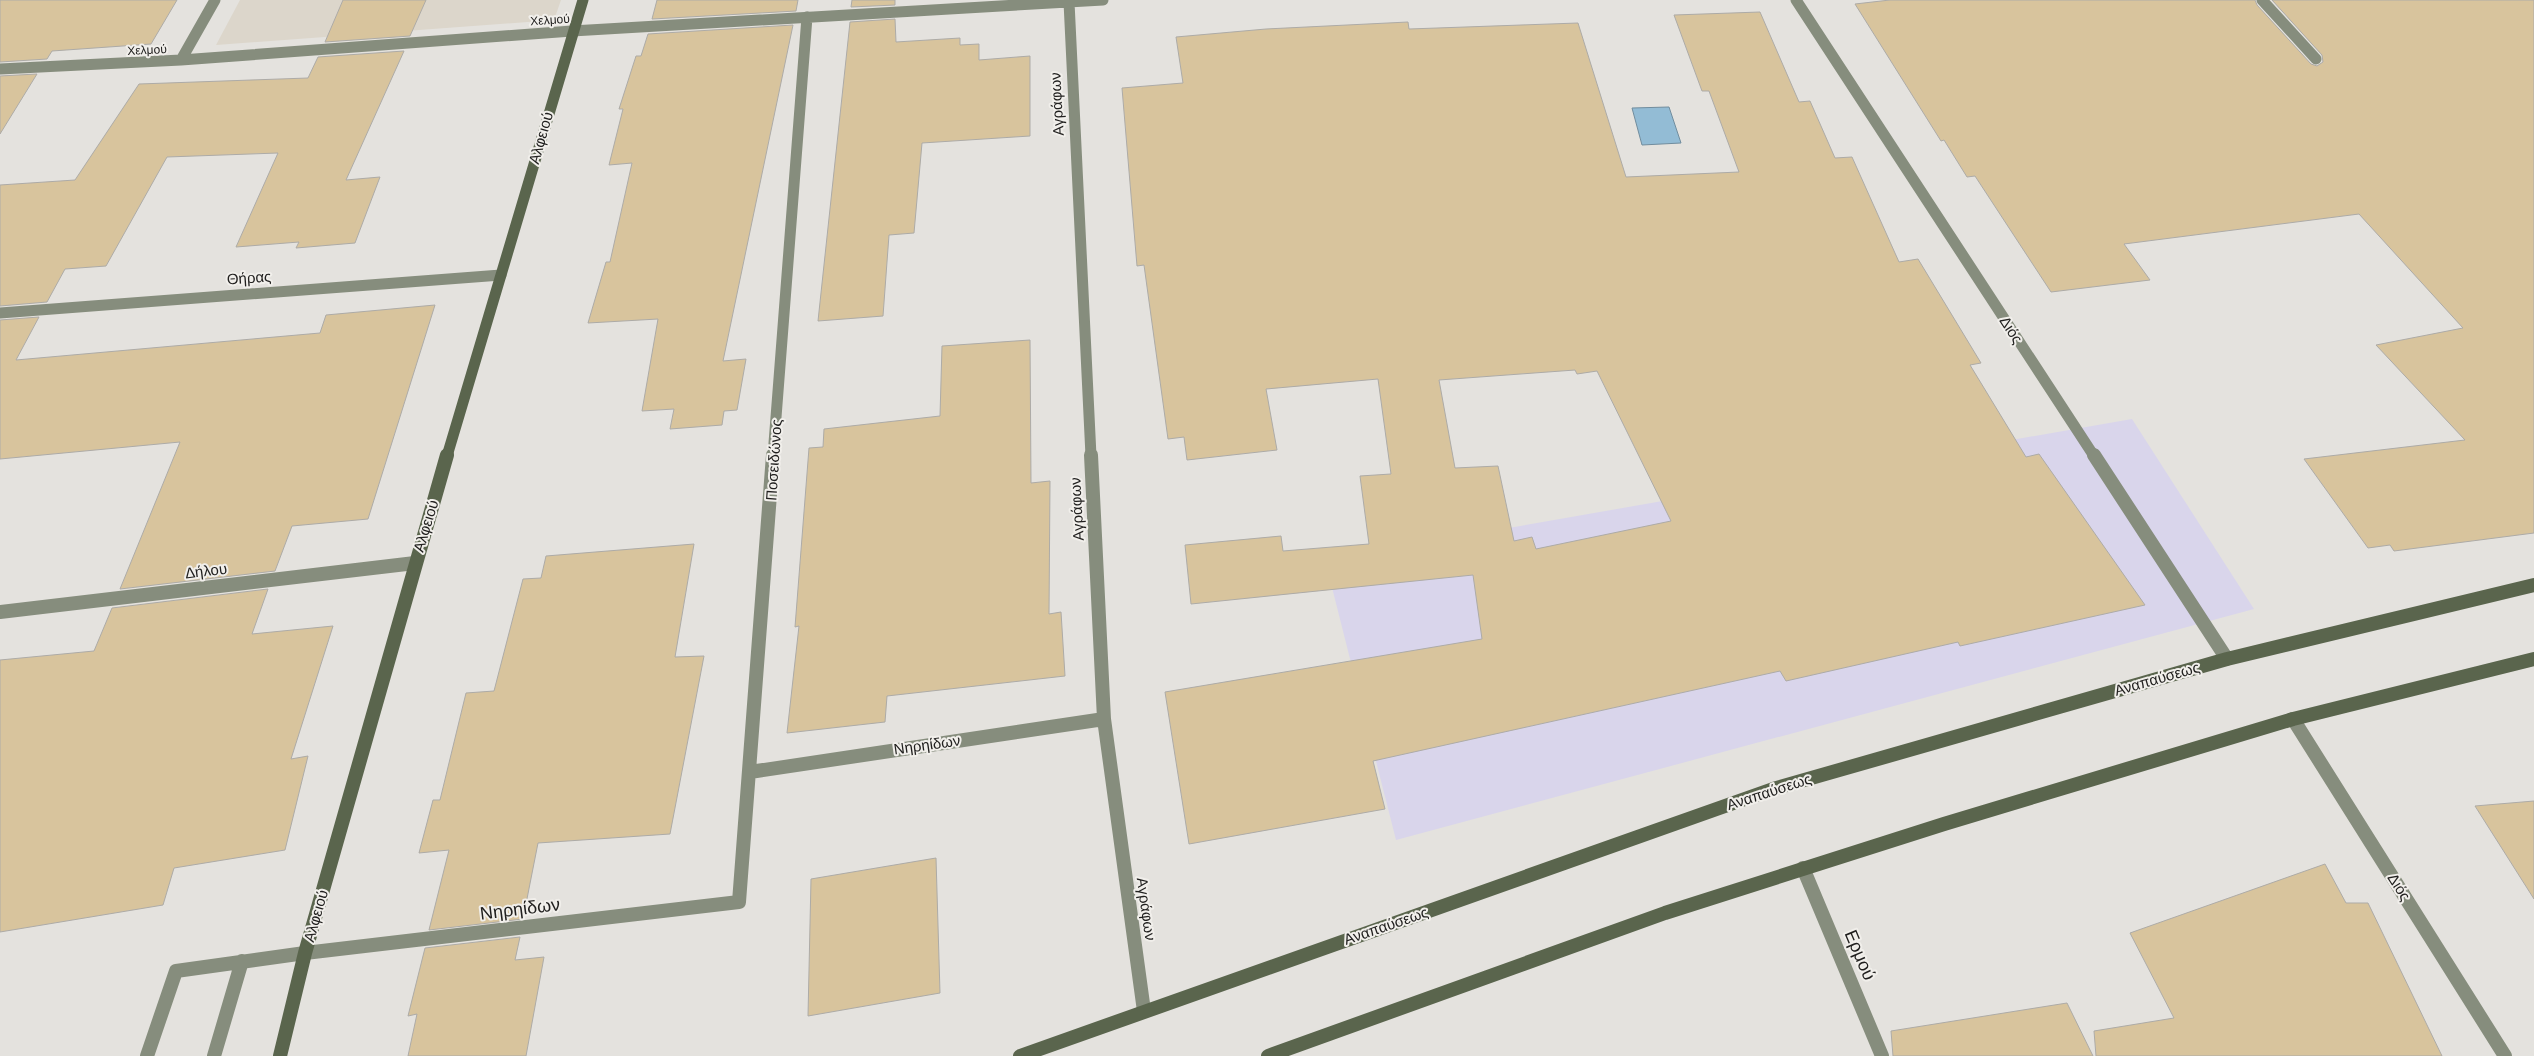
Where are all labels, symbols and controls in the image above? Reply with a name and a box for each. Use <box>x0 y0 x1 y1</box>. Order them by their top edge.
street label: Χελμού <box>530 12 570 28</box>
street label: Χελμού <box>127 42 167 58</box>
street label: Αγράφων <box>1046 72 1068 136</box>
street label: Αλφειού <box>525 110 557 166</box>
street label: Θήρας <box>226 267 272 289</box>
street label: Διός <box>1996 313 2026 347</box>
street label: Ποσειδώνος <box>762 419 786 501</box>
street label: Αγράφων <box>1066 477 1088 541</box>
street label: Αλφειού <box>410 498 442 554</box>
street label: Δήλου <box>184 559 228 583</box>
street label: Αναπαύσεως <box>2112 658 2202 700</box>
street label: Νηρηίδων <box>893 731 961 759</box>
street label: Αναπαύσεως <box>1724 770 1814 814</box>
street label: Διός <box>2384 870 2414 904</box>
street label: Αγράφων <box>1133 876 1159 942</box>
street label: Αλφειού <box>300 888 332 944</box>
street label: Νηρηίδων <box>479 893 561 925</box>
street label: Αναπαύσεως <box>1342 903 1430 949</box>
street label: Ερμού <box>1840 927 1880 983</box>

